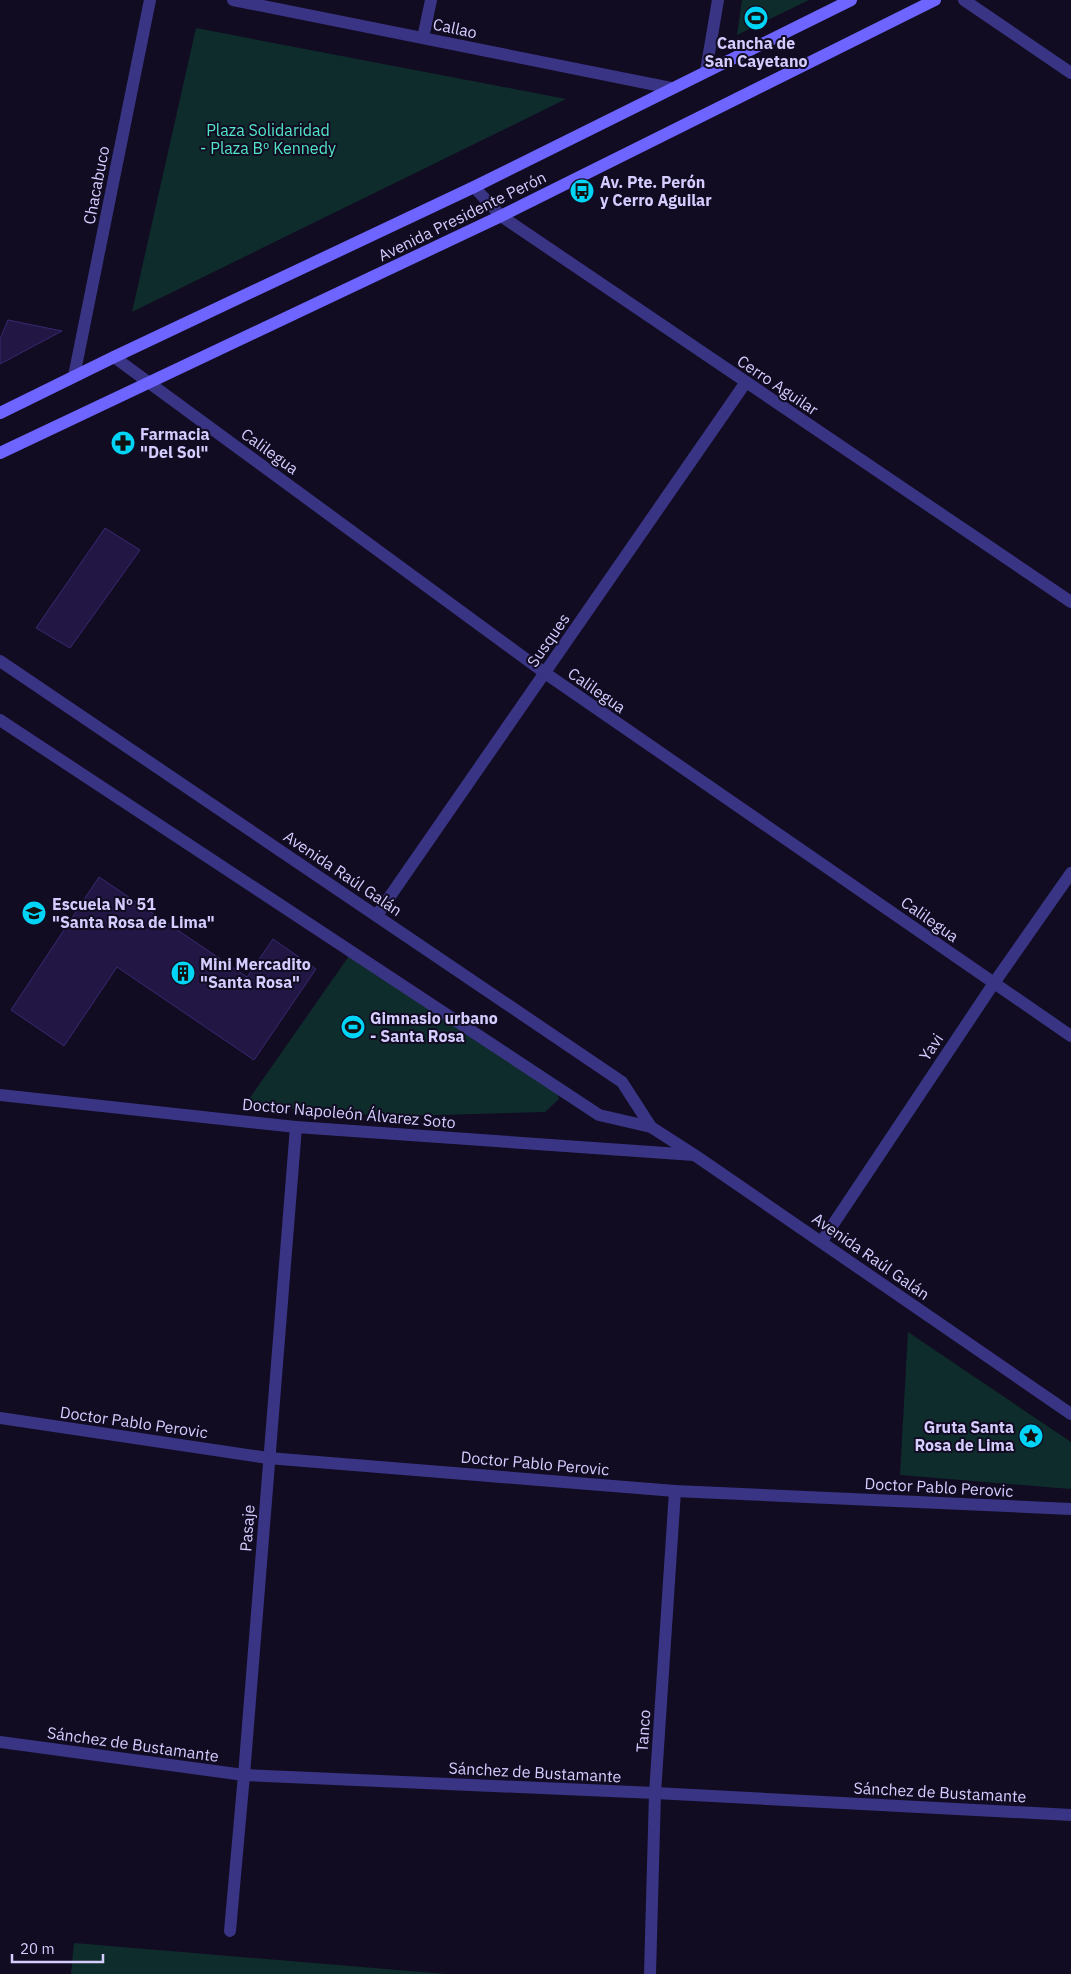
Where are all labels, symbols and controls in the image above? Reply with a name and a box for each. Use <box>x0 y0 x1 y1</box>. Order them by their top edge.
sports icon: Cancha de San Cayetano <box>743 5 769 31</box>
street label: Callao <box>431 14 479 42</box>
place label: Cancha de San Cayetano <box>705 33 807 71</box>
park label: Plaza Solidaridad - Plaza Bº Kennedy <box>200 120 336 158</box>
street label: Chacabuco <box>79 144 113 226</box>
street label: Avenida Presidente Perón <box>375 167 549 265</box>
place label: Av. Pte. Perón y Cerro Aguilar <box>600 172 712 210</box>
bus stop icon: Av. Pte. Perón y Cerro Aguilar <box>569 178 595 204</box>
street label: Cerro Aguilar <box>734 351 823 420</box>
place label: Farmacia "Del Sol" <box>140 424 210 462</box>
street label: Calilegua <box>237 424 303 479</box>
pharmacy icon: Farmacia "Del Sol" <box>110 430 136 456</box>
street label: Susques <box>522 609 574 671</box>
street label: Calilegua <box>564 663 630 717</box>
street label: Avenida Raúl Galán <box>280 826 406 920</box>
street label: Calilegua <box>897 892 963 946</box>
place label: Escuela Nº 51 "Santa Rosa de Lima" <box>52 894 215 932</box>
school or university icon: Escuela Nº 51 "Santa Rosa de Lima" <box>21 900 47 926</box>
place label: Mini Mercadito "Santa Rosa" <box>200 954 311 992</box>
building icon: Mini Mercadito "Santa Rosa" <box>170 960 196 986</box>
place label: Gimnasio urbano - Santa Rosa <box>370 1008 498 1046</box>
sports icon: Gimnasio urbano - Santa Rosa <box>340 1014 366 1040</box>
street label: Yavi <box>915 1029 947 1065</box>
street label: Doctor Napoleón Álvarez Soto <box>241 1093 457 1132</box>
street label: Avenida Raúl Galán <box>808 1208 934 1304</box>
street label: Doctor Pablo Perovic <box>59 1402 209 1442</box>
place label: Gruta Santa Rosa de Lima <box>915 1417 1014 1455</box>
place icon: Gruta Santa Rosa de Lima <box>1018 1423 1044 1449</box>
street label: Doctor Pablo Perovic <box>460 1447 610 1479</box>
street label: Doctor Pablo Perovic <box>864 1473 1014 1501</box>
street label: Pasaje <box>235 1504 259 1552</box>
street label: Tanco <box>632 1709 654 1753</box>
street label: Sánchez de Bustamante <box>46 1722 220 1766</box>
street label: Sánchez de Bustamante <box>448 1757 622 1787</box>
street label: Sánchez de Bustamante <box>853 1777 1027 1807</box>
scale bar <box>12 1932 104 1964</box>
text: 20 m <box>20 1939 55 1958</box>

